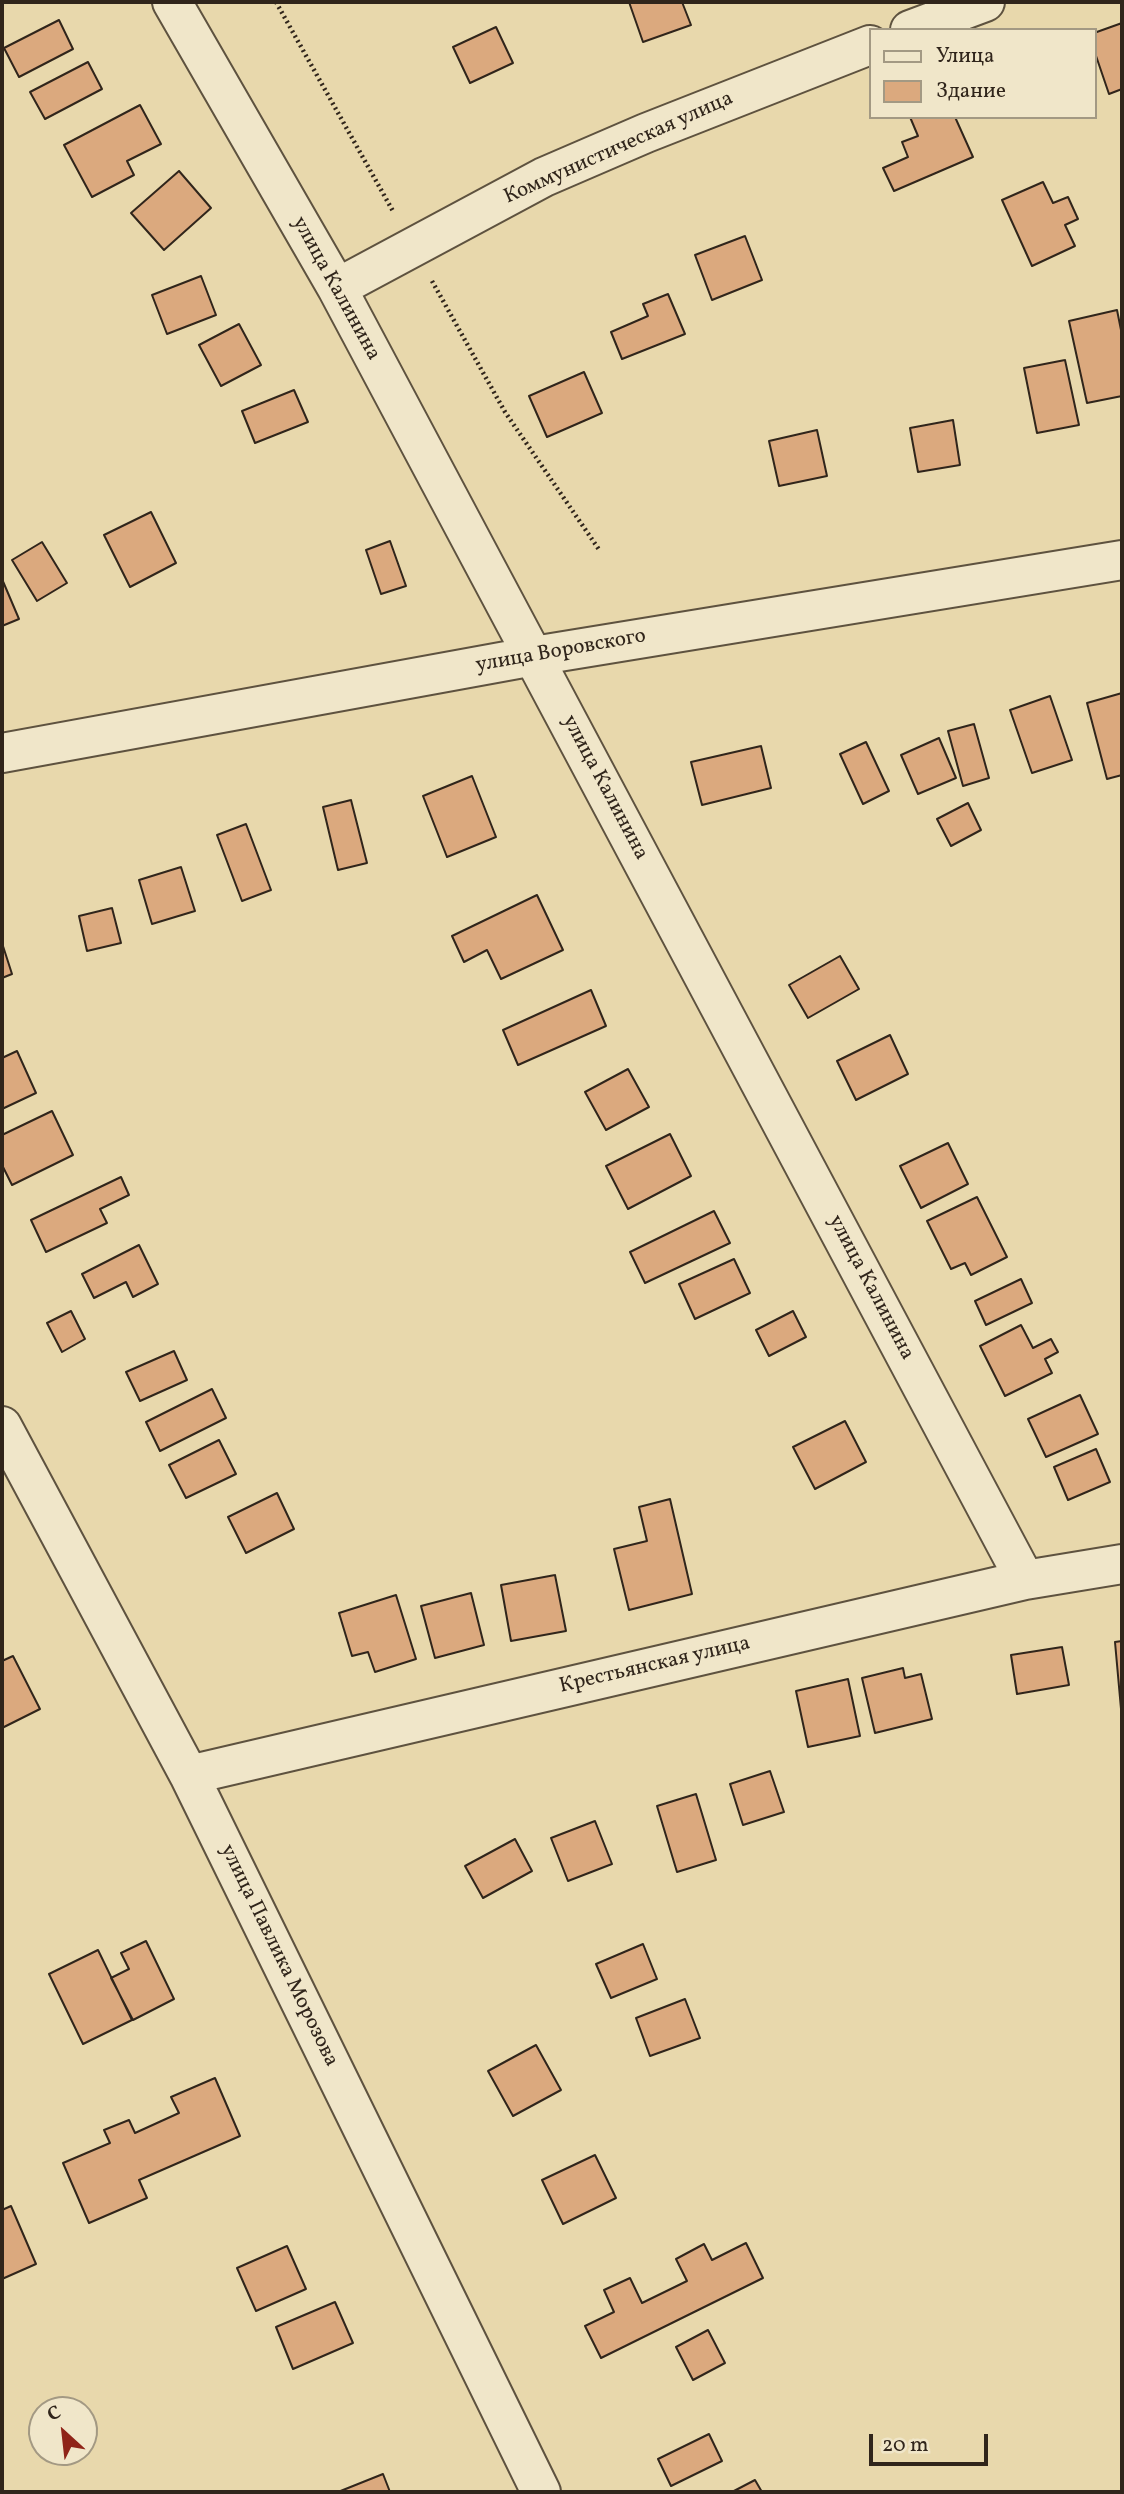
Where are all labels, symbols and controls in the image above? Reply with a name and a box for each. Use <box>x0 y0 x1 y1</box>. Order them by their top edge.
legend <box>869 28 1096 119</box>
text: Улица <box>936 42 994 71</box>
text: Здание <box>936 77 1006 106</box>
street label: Коммунистическая улица <box>500 87 738 211</box>
street label: улица Калинина <box>285 213 385 365</box>
street label: улица Воровского <box>474 625 648 679</box>
street label: улица Калинина <box>555 711 653 865</box>
street label: улица Калинина <box>821 1211 919 1365</box>
street label: Крестьянская улица <box>557 1632 753 1700</box>
street label: улица Павлика Морозова <box>213 1841 343 2071</box>
north arrow <box>28 2396 98 2466</box>
text: С <box>43 2400 66 2428</box>
scale bar <box>872 2420 991 2464</box>
text: 20 m <box>882 2431 928 2460</box>

